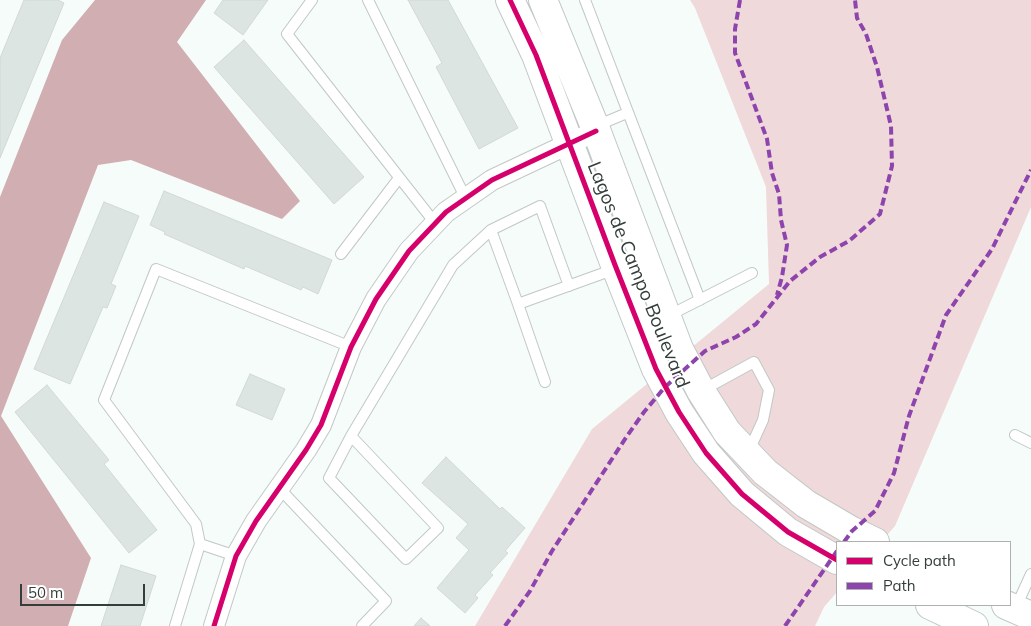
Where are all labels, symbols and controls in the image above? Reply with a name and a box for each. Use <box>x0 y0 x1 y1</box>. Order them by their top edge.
street label: Lagos de Campo Boulevard <box>582 159 694 391</box>
legend <box>836 541 1011 606</box>
text: Cycle path <box>883 551 956 570</box>
scale bar <box>22 574 148 606</box>
text: Path <box>883 576 915 595</box>
text: 50 m <box>28 583 63 602</box>

